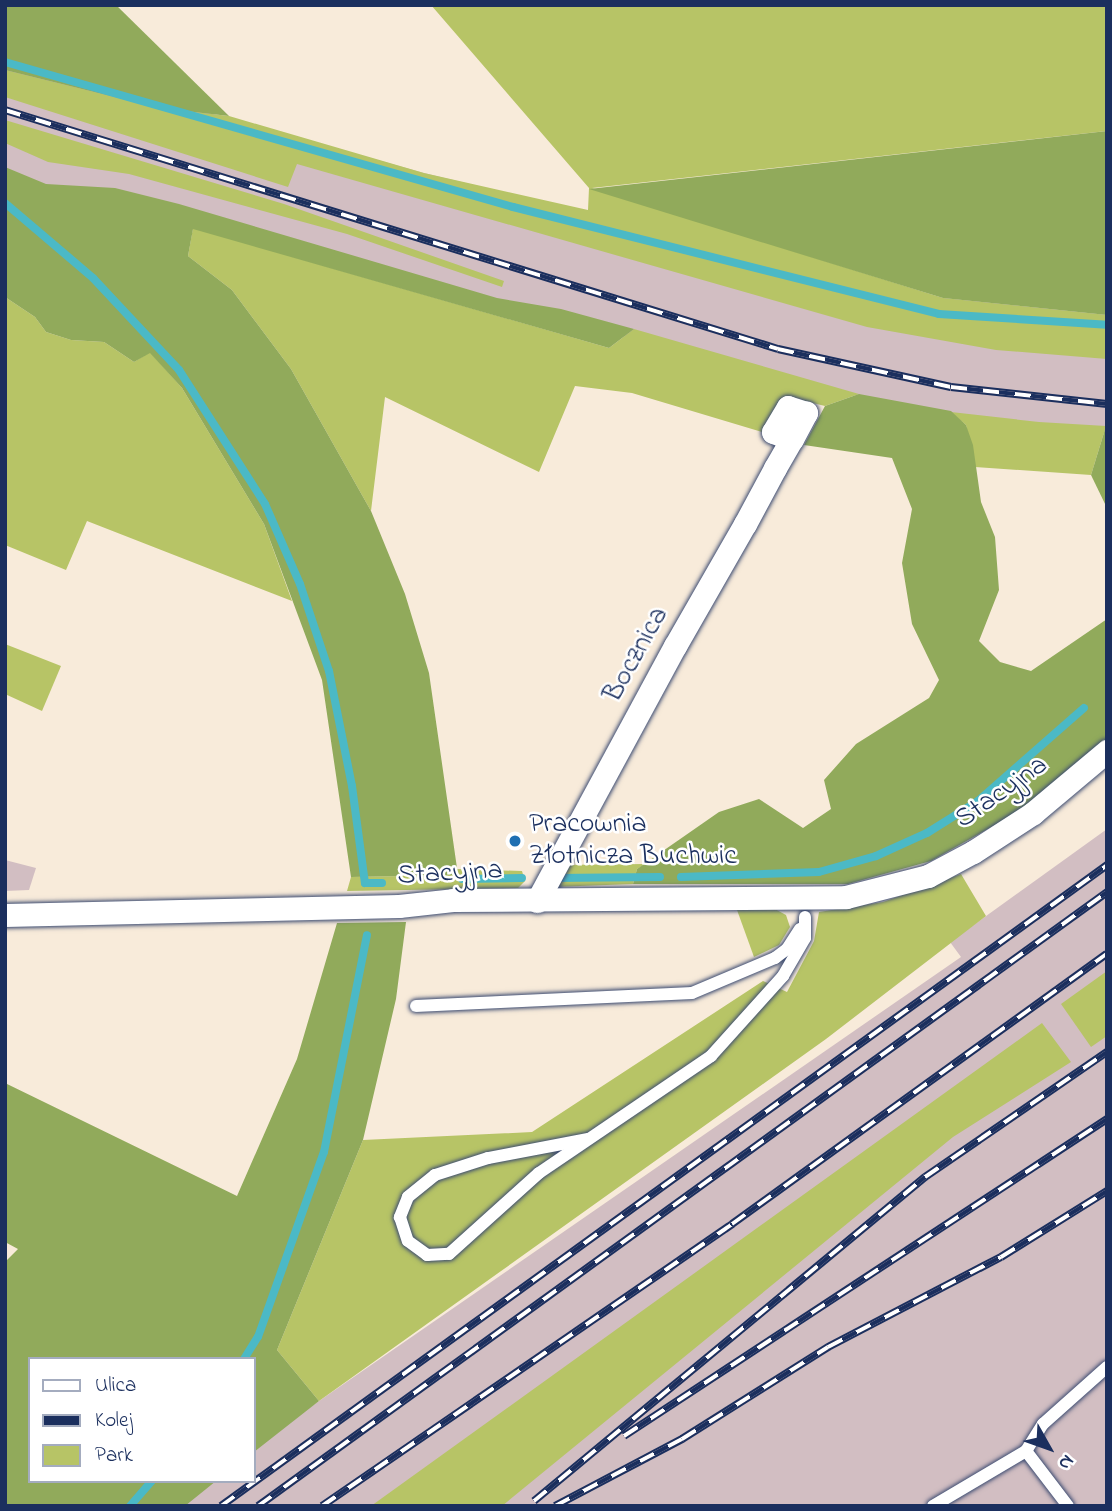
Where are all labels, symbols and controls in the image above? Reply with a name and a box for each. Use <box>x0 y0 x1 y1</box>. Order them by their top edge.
street label: Bocznica <box>597 601 677 709</box>
street label: Stacyjna <box>949 749 1055 837</box>
place label: Pracownia Złotnicza Buchwic <box>529 808 737 874</box>
marker: Pracownia Złotnicza Buchwic <box>507 833 523 849</box>
street label: Stacyjna <box>397 854 503 894</box>
legend <box>28 1357 256 1483</box>
text: Ulica <box>95 1371 136 1401</box>
text: Kolej <box>95 1406 133 1436</box>
north arrow <box>1014 1413 1084 1483</box>
text: Park <box>95 1441 133 1471</box>
text: N <box>1051 1448 1080 1475</box>

